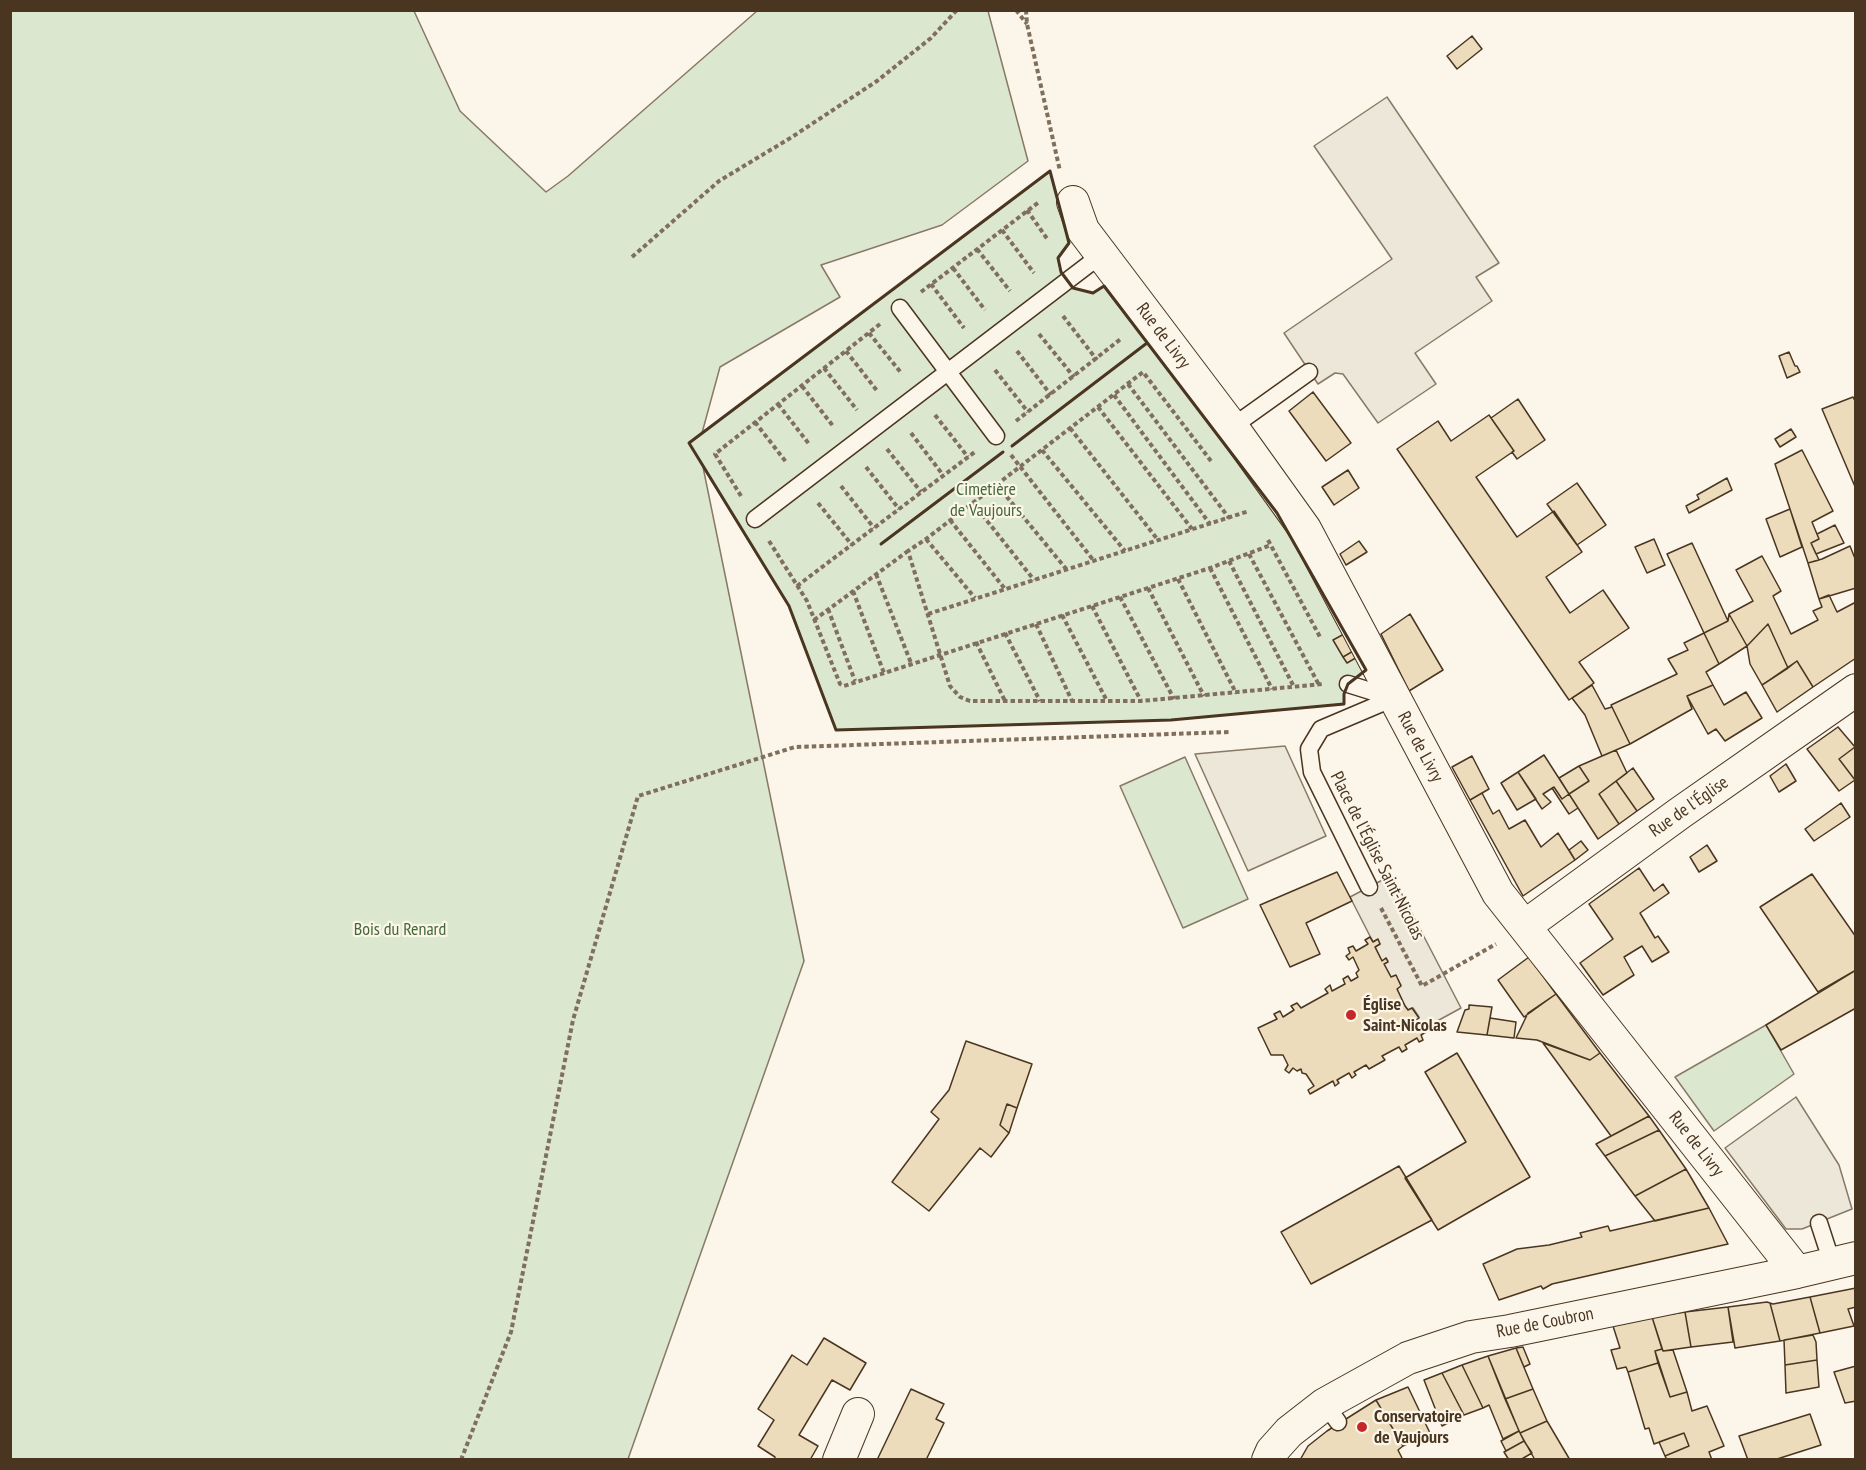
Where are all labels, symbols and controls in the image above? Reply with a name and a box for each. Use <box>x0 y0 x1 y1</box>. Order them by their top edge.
street label: Rue de Livry <box>1131 299 1195 373</box>
park label: Cimetière de Vaujours <box>950 479 1022 522</box>
street label: Rue de Livry <box>1392 708 1448 786</box>
street label: Place de l'Église Saint-Nicolas <box>1325 768 1429 944</box>
street label: Rue de l'Église <box>1645 772 1733 842</box>
park label: Bois du Renard <box>354 919 446 941</box>
place label: Église Saint-Nicolas <box>1363 994 1447 1036</box>
marker: Église Saint-Nicolas <box>1344 1008 1358 1022</box>
street label: Rue de Livry <box>1664 1107 1728 1181</box>
street label: Rue de Coubron <box>1495 1303 1595 1343</box>
place label: Conservatoire de Vaujours <box>1374 1406 1462 1448</box>
marker: Conservatoire de Vaujours <box>1355 1420 1369 1434</box>

